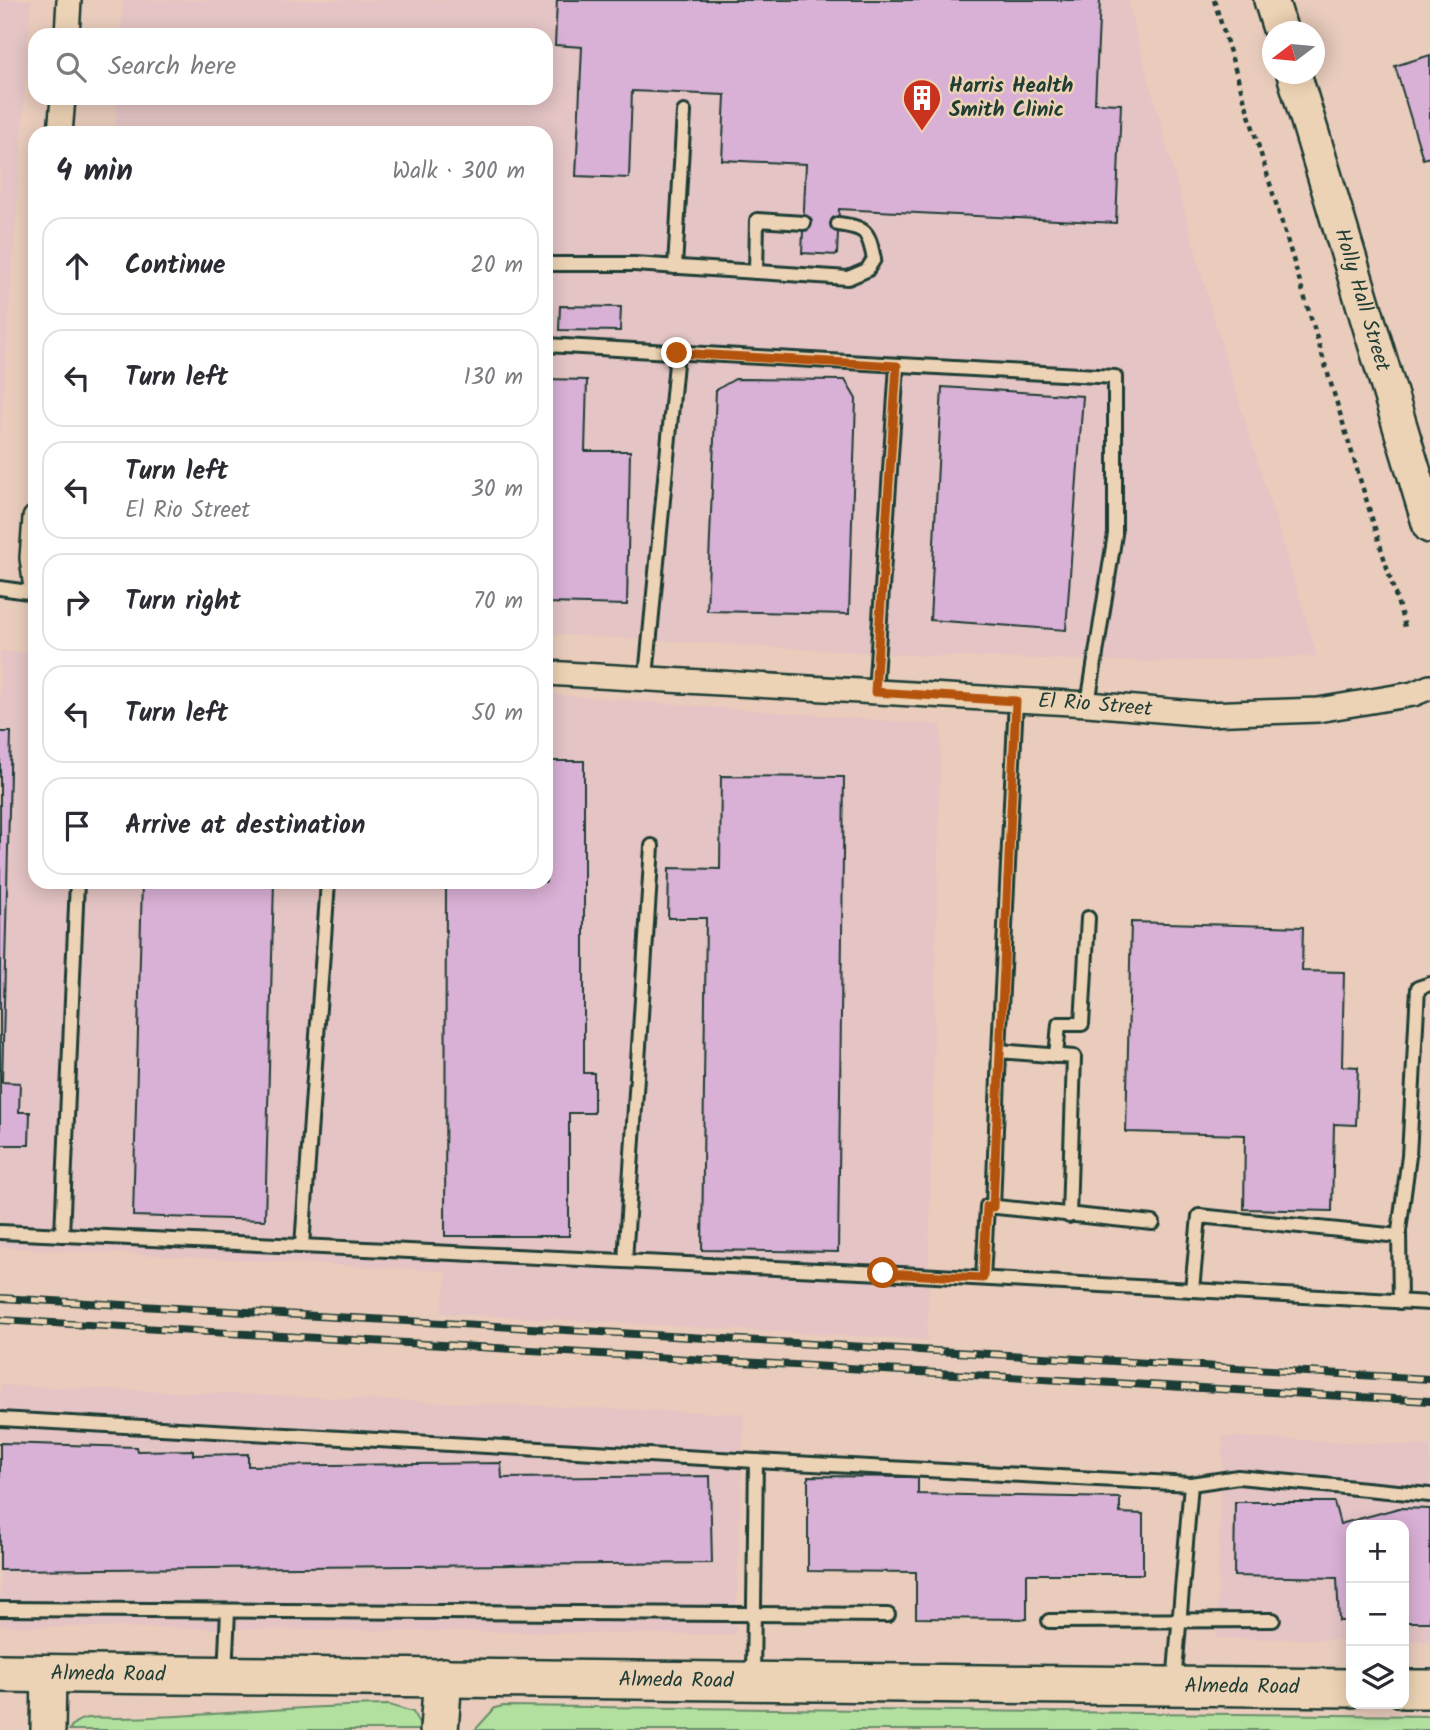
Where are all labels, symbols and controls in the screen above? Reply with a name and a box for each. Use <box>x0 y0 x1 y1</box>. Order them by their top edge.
north arrow <box>1262 21 1325 84</box>
search box <box>28 28 553 105</box>
text: Search here <box>108 46 236 88</box>
icon: search <box>52 48 90 86</box>
place label: Harris Health Smith Clinic <box>949 70 1074 127</box>
building icon: Harris Health Smith Clinic <box>901 77 943 132</box>
text: 4 min <box>56 148 133 196</box>
text: Walk · 300 m <box>392 154 525 190</box>
street label: Holly Hall Street <box>1325 224 1399 377</box>
text: Continue <box>125 245 226 287</box>
icon: ahead <box>58 247 96 285</box>
text: 20 m <box>471 248 523 284</box>
route end <box>661 337 692 368</box>
text: Turn left <box>125 357 228 399</box>
icon: left <box>58 359 96 397</box>
text: 130 m <box>464 360 523 396</box>
text: Turn left <box>125 451 228 493</box>
icon: left <box>58 471 96 509</box>
text: 30 m <box>471 472 523 508</box>
text: El Rio Street <box>125 493 250 529</box>
text: Turn right <box>125 581 241 623</box>
icon: right <box>58 583 96 621</box>
text: 70 m <box>473 584 523 620</box>
street label: El Rio Street <box>1037 685 1154 726</box>
text: Turn left <box>125 693 228 735</box>
icon: left <box>58 695 96 733</box>
text: 50 m <box>472 696 523 732</box>
text: Arrive at destination <box>125 805 365 847</box>
icon: arrive <box>58 807 96 845</box>
route start <box>867 1257 898 1288</box>
map controls <box>1346 1520 1409 1709</box>
button: + <box>1346 1520 1409 1583</box>
button: − <box>1346 1583 1409 1646</box>
button: layers <box>1346 1646 1409 1709</box>
street label: Almeda Road <box>50 1657 166 1691</box>
street label: Almeda Road <box>618 1663 734 1698</box>
street label: Almeda Road <box>1184 1670 1300 1704</box>

